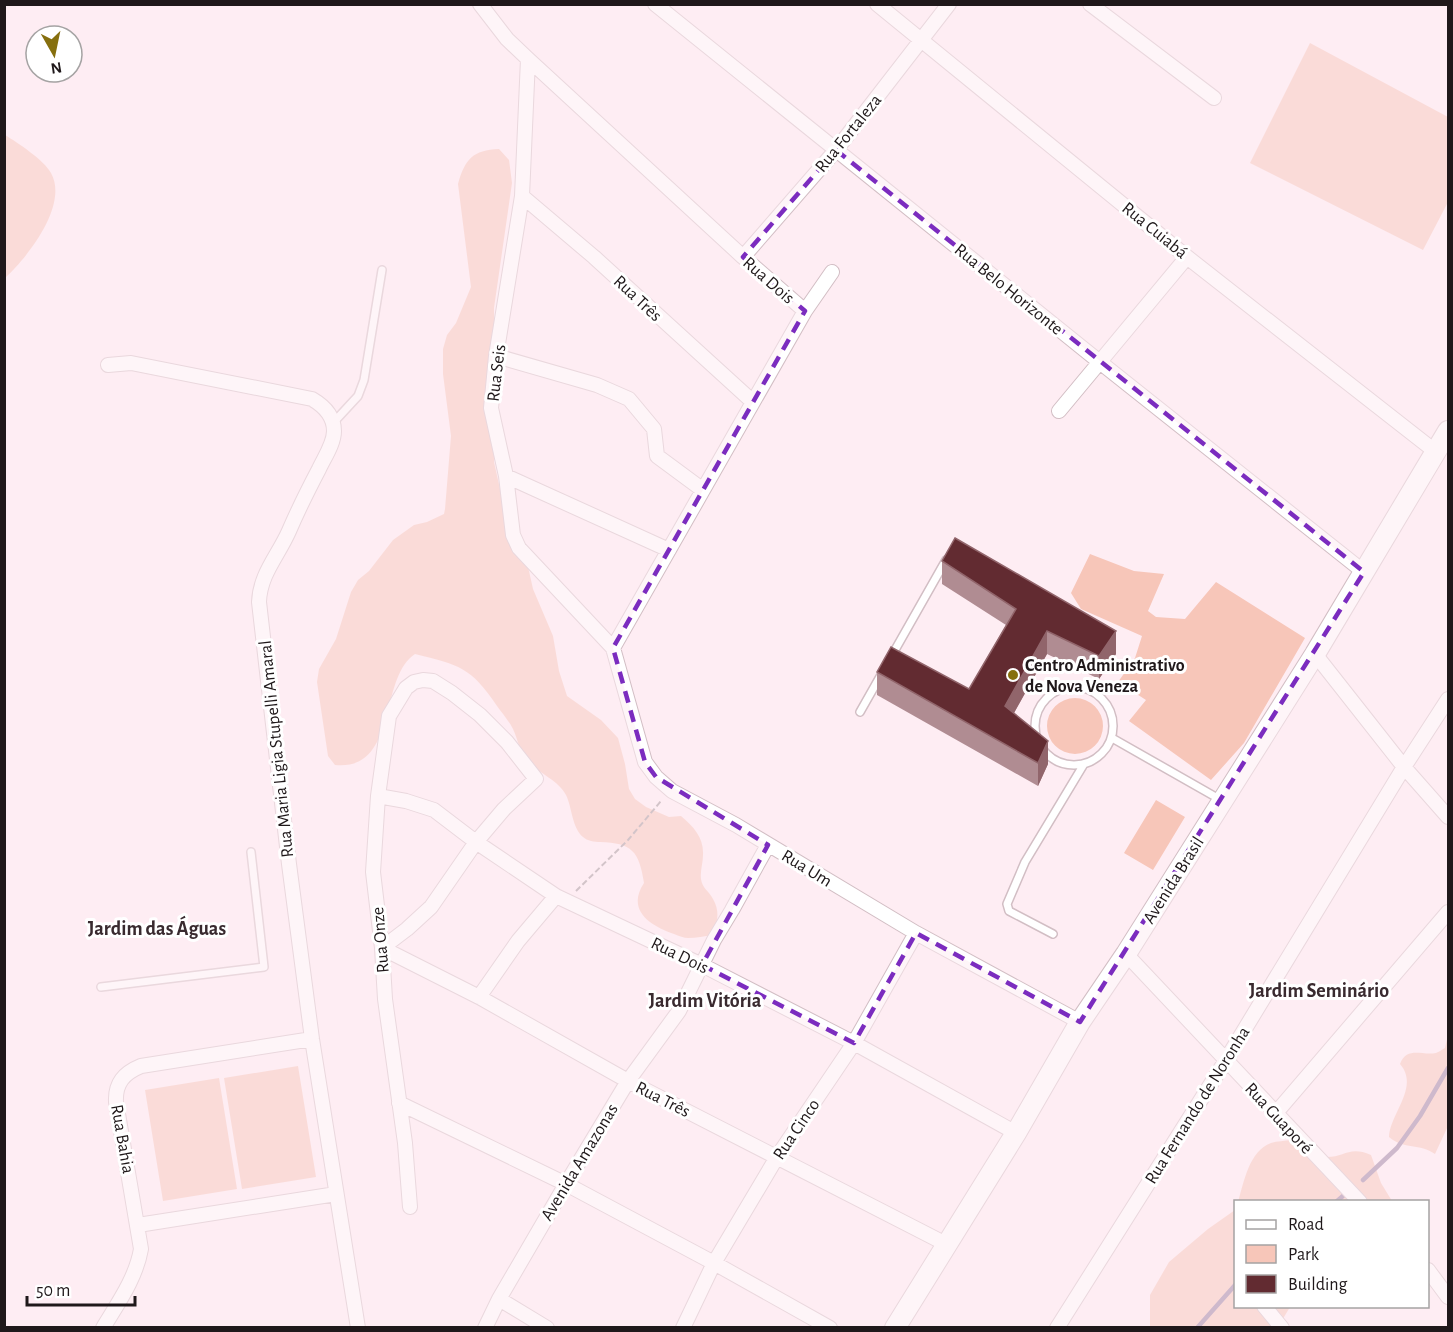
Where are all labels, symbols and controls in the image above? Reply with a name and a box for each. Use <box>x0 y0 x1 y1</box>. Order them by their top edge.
north arrow <box>24 24 84 84</box>
text: N <box>49 59 63 77</box>
street label: Rua Fortaleza <box>812 91 885 176</box>
street label: Rua Cuiabá <box>1118 199 1191 263</box>
street label: Rua Belo Horizonte <box>951 241 1066 339</box>
street label: Rua Dois <box>739 254 797 308</box>
street label: Rua Três <box>610 272 665 325</box>
street label: Rua Seis <box>485 343 509 403</box>
street label: Rua Maria Ligia Stupelli Amaral <box>257 639 297 858</box>
place label: Centro Administrativo de Nova Veneza <box>1025 657 1185 696</box>
marker: Centro Administrativo de Nova Veneza <box>1006 668 1020 682</box>
street label: Avenida Brasil <box>1140 834 1208 927</box>
street label: Rua Um <box>778 847 835 891</box>
street label: Rua Onze <box>369 906 393 974</box>
district label: Jardim das Águas <box>88 915 226 939</box>
street label: Rua Dois <box>648 934 711 977</box>
district label: Jardim Seminário <box>1249 981 1389 1001</box>
district label: Jardim Vitória <box>649 991 762 1011</box>
street label: Rua Fernando de Noronha <box>1142 1024 1254 1187</box>
street label: Rua Três <box>632 1079 693 1121</box>
street label: Rua Guaporé <box>1241 1080 1316 1158</box>
street label: Rua Cinco <box>770 1096 824 1163</box>
street label: Avenida Amazonas <box>538 1101 622 1224</box>
street label: Rua Bahia <box>107 1103 137 1175</box>
legend <box>1234 1200 1429 1308</box>
text: Road <box>1288 1216 1324 1234</box>
text: Park <box>1288 1246 1320 1264</box>
scale bar <box>27 1269 135 1307</box>
text: Building <box>1288 1276 1348 1294</box>
text: 50 m <box>36 1282 70 1300</box>

